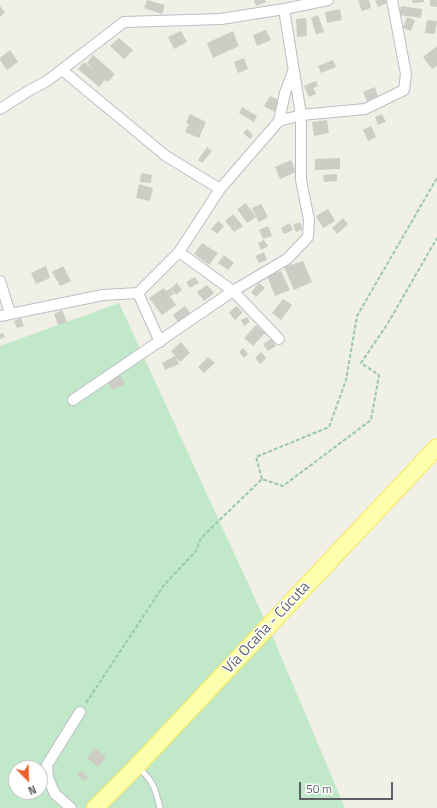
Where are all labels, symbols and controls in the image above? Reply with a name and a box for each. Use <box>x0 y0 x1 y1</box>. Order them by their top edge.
street label: Vía Ocaña - Cúcuta <box>220 578 314 678</box>
north arrow <box>8 760 48 800</box>
scale bar <box>301 774 395 800</box>
text: 50 m <box>306 779 332 798</box>
text: N <box>26 781 39 799</box>

